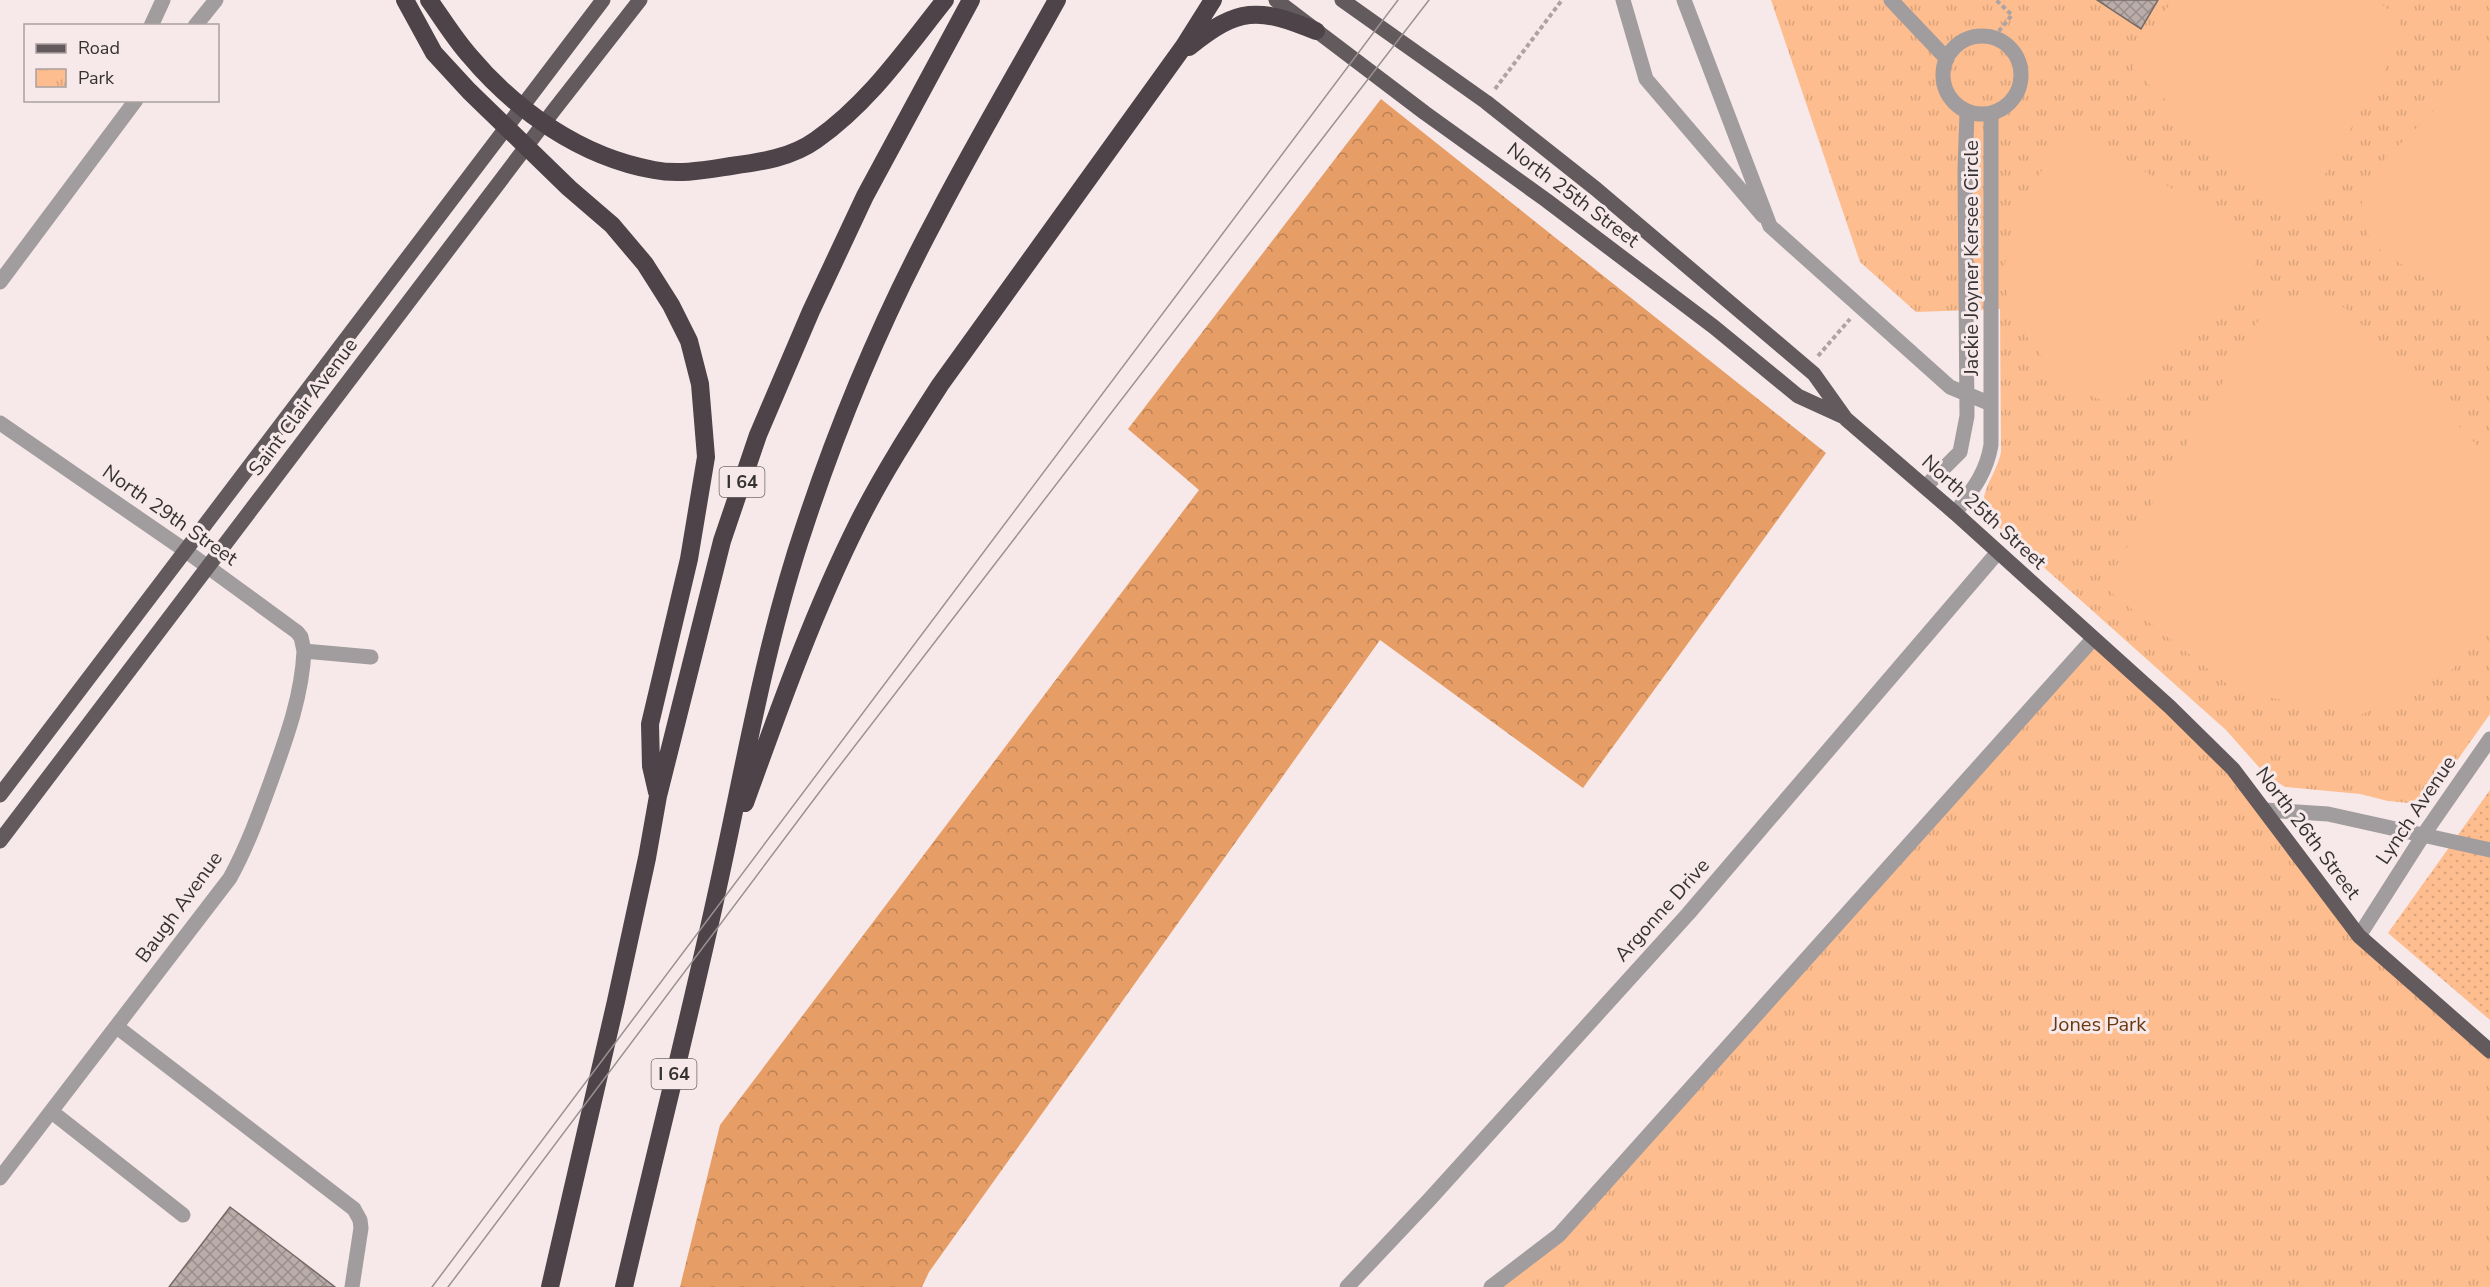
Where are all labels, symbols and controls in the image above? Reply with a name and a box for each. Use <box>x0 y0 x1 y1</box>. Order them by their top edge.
legend <box>24 24 219 102</box>
text: Road <box>78 36 120 60</box>
text: Park <box>78 66 115 90</box>
street label: North 25th Street <box>1501 136 1645 254</box>
street label: Jackie Joyner Kersee Circle <box>1958 140 1985 377</box>
street label: Saint Clair Avenue <box>242 333 364 481</box>
street label: North 25th Street <box>1916 449 2053 576</box>
street label: North 29th Street <box>97 458 244 572</box>
road number: I 64 <box>720 467 764 497</box>
street label: Lynch Avenue <box>2370 750 2462 870</box>
street label: North 26th Street <box>2249 761 2367 905</box>
street label: Baugh Avenue <box>129 846 229 968</box>
street label: Argonne Drive <box>1608 853 1716 967</box>
park label: Jones Park <box>2051 1011 2147 1038</box>
road number: I 64 <box>652 1059 696 1089</box>

